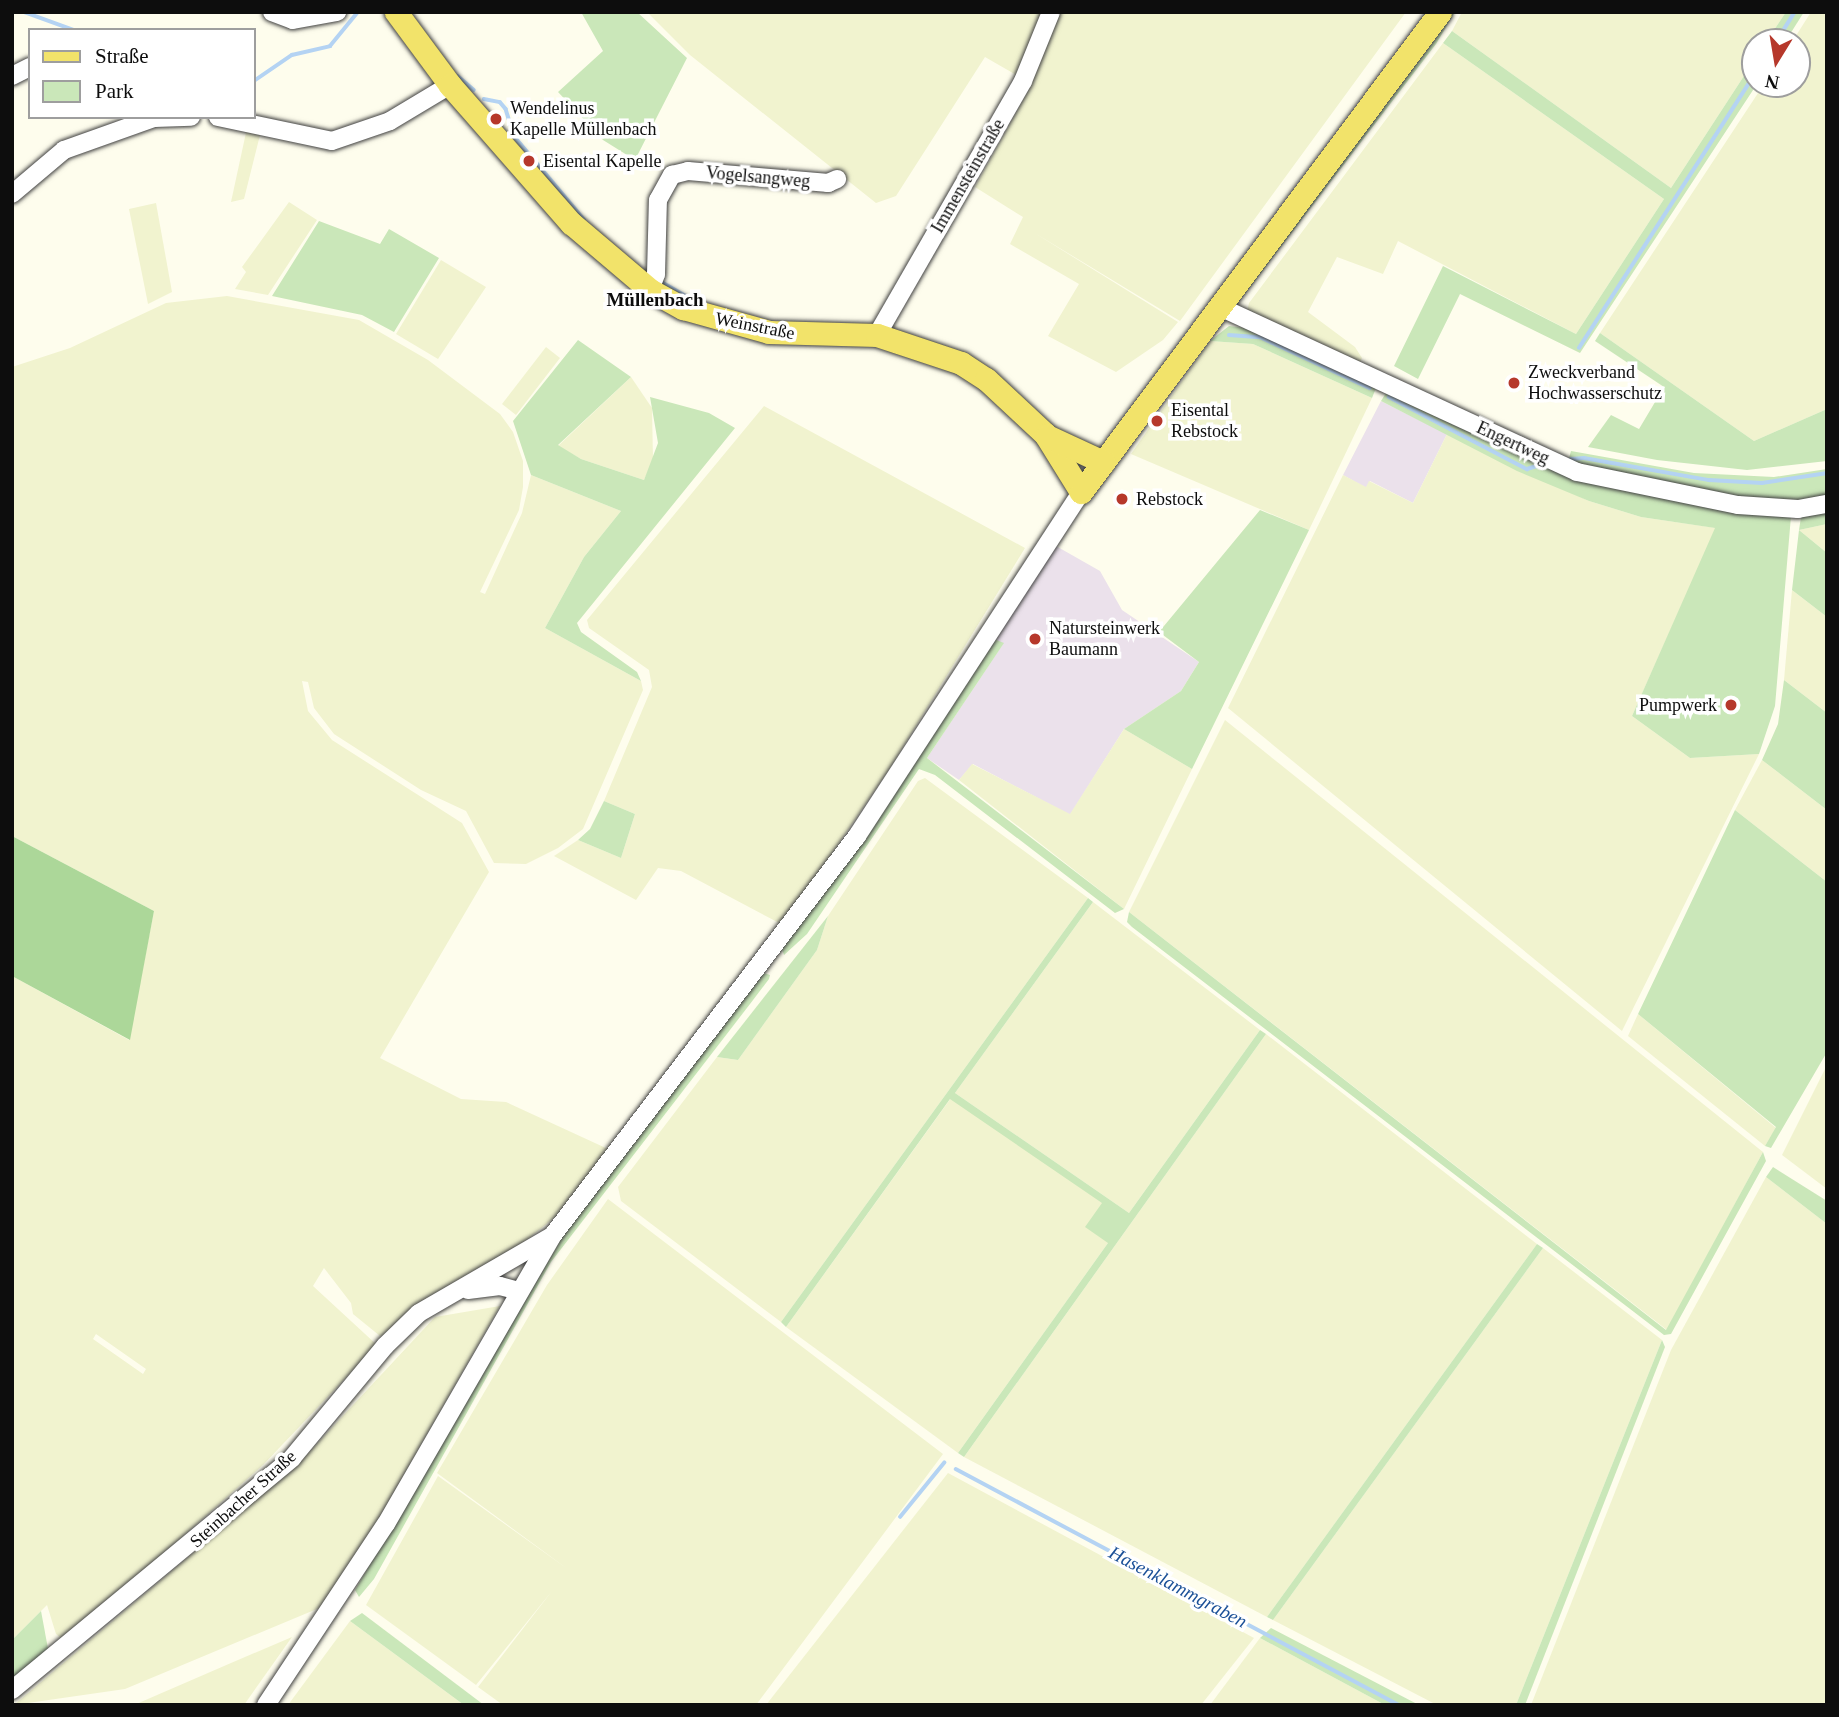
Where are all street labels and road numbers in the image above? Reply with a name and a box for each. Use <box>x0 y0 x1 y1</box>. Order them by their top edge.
street label: Immensteinstraße <box>927 115 1009 237</box>
street label: Vogelsangweg <box>705 162 811 192</box>
street label: Weinstraße <box>713 308 797 344</box>
street label: Engertweg <box>1473 417 1553 469</box>
street label: Steinbacher Straße <box>185 1446 301 1552</box>

